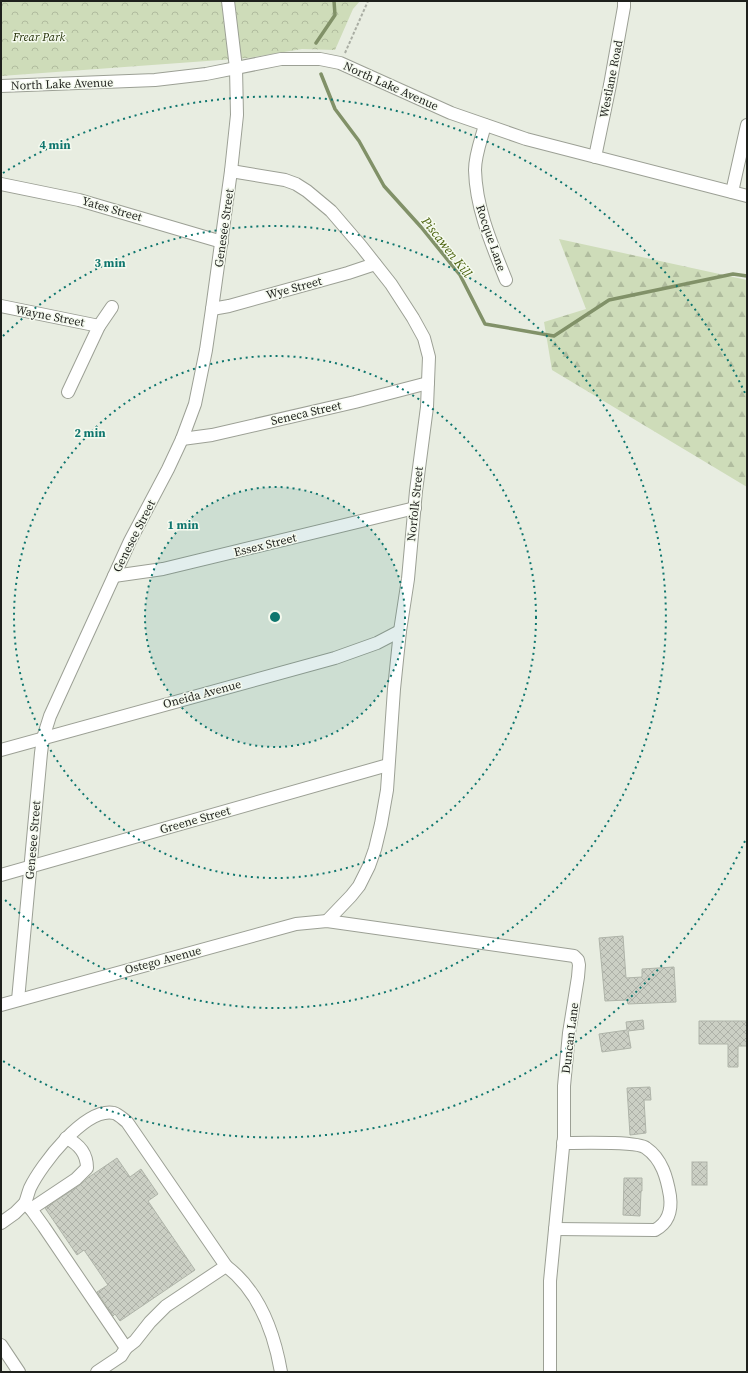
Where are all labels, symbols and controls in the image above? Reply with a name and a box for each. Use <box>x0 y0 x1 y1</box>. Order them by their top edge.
park label: Frear Park <box>12 29 66 45</box>
street label: Westlane Road <box>596 39 626 119</box>
street label: North Lake Avenue <box>341 58 441 114</box>
street label: North Lake Avenue <box>11 74 113 94</box>
text: 4 min <box>39 137 71 153</box>
street label: Genesee Street <box>211 188 237 268</box>
street label: Yates Street <box>80 193 144 225</box>
street label: Rocque Lane <box>472 203 510 273</box>
water label: Piscawen Kill <box>417 212 476 281</box>
text: 3 min <box>94 255 126 271</box>
street label: Wye Street <box>264 273 324 303</box>
street label: Wayne Street <box>14 301 86 331</box>
street label: Seneca Street <box>269 397 343 429</box>
text: 2 min <box>74 425 106 441</box>
street label: Norfolk Street <box>403 466 427 542</box>
street label: Genesee Street <box>109 497 159 575</box>
text: 1 min <box>167 517 199 533</box>
street label: Essex Street <box>232 529 298 560</box>
centre of rings <box>268 610 282 624</box>
street label: Oneida Avenue <box>161 676 243 712</box>
street label: Genesee Street <box>22 800 44 880</box>
street label: Greene Street <box>158 802 232 838</box>
street label: Ostego Avenue <box>123 942 203 978</box>
street label: Duncan Lane <box>558 1002 582 1074</box>

